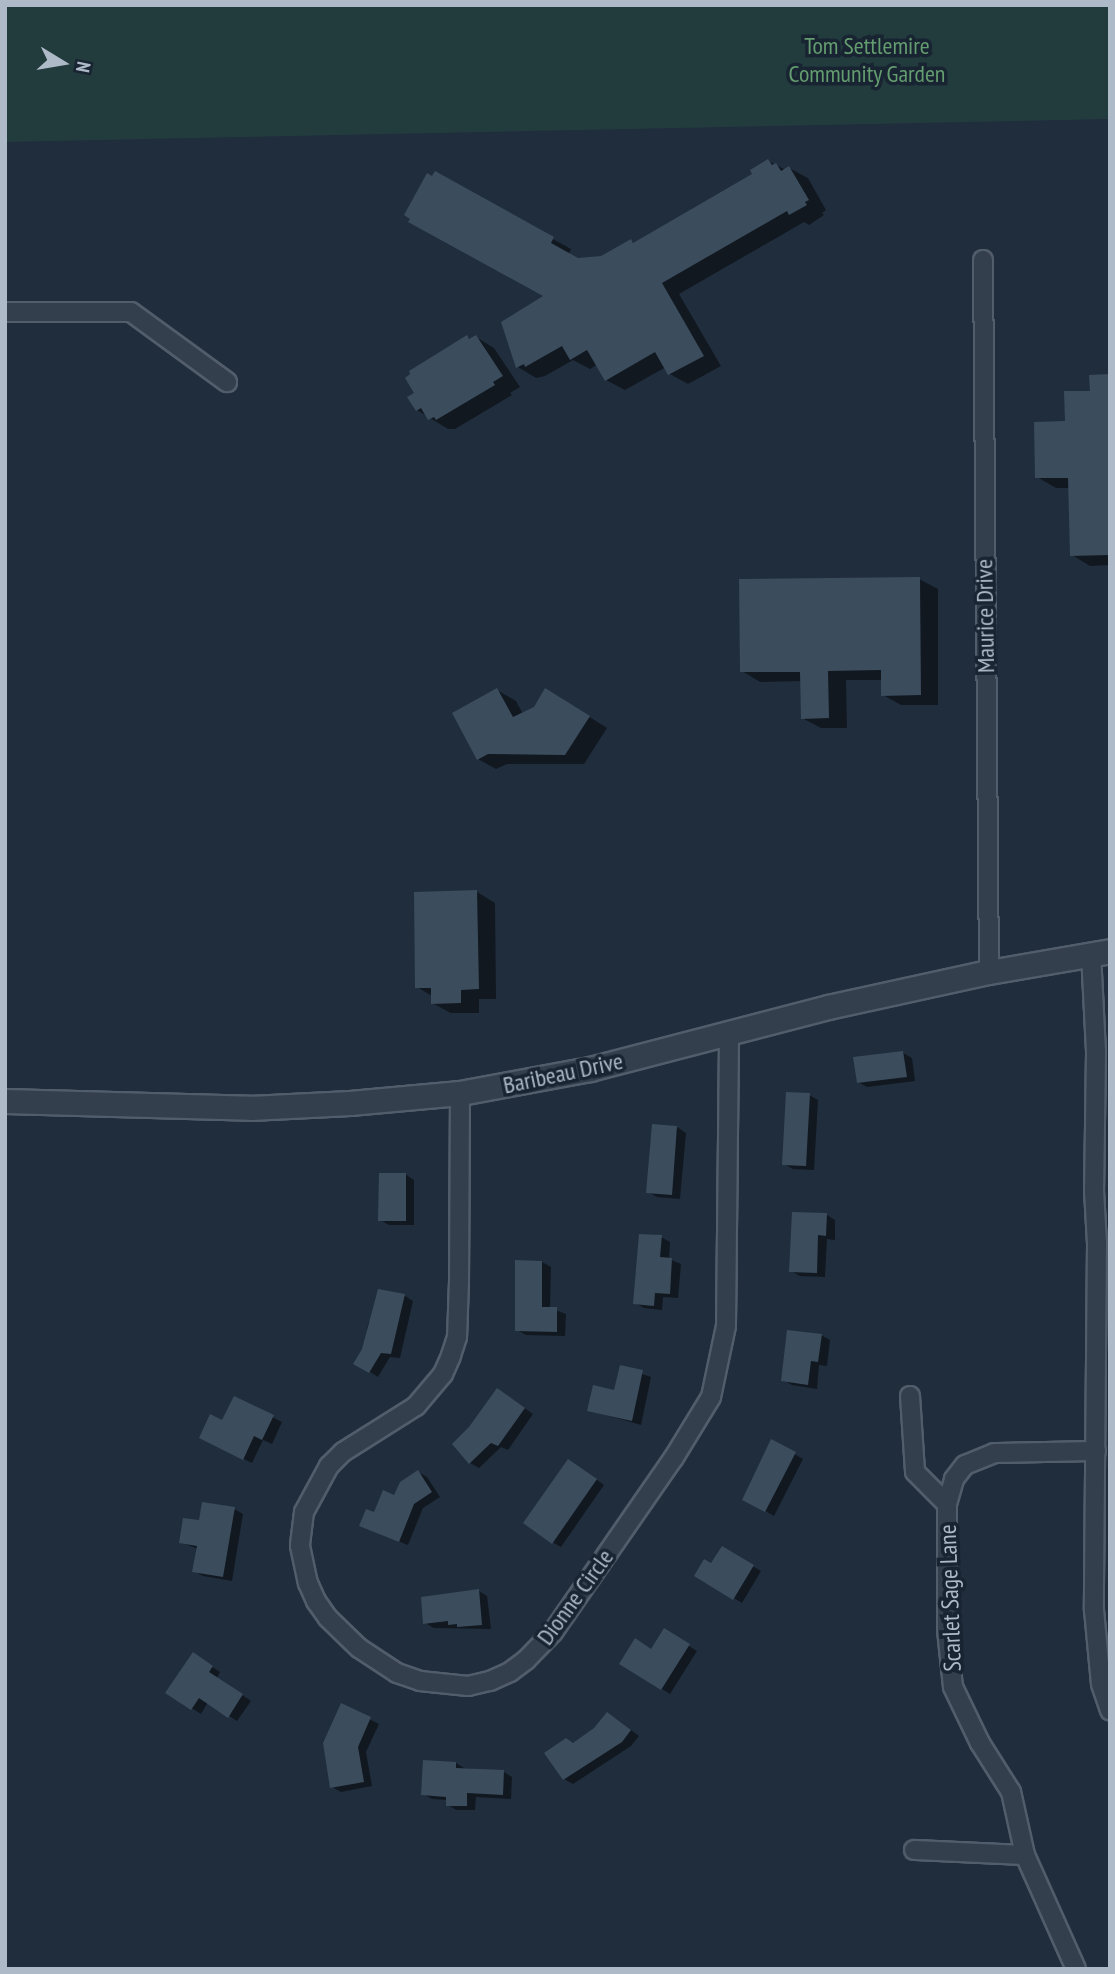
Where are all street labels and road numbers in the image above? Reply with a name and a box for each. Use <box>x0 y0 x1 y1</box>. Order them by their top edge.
street label: Maurice Drive <box>970 559 1000 673</box>
street label: Baribeau Drive <box>500 1046 626 1100</box>
street label: Scarlet Sage Lane <box>933 1524 967 1672</box>
street label: Dionne Circle <box>531 1544 619 1650</box>

